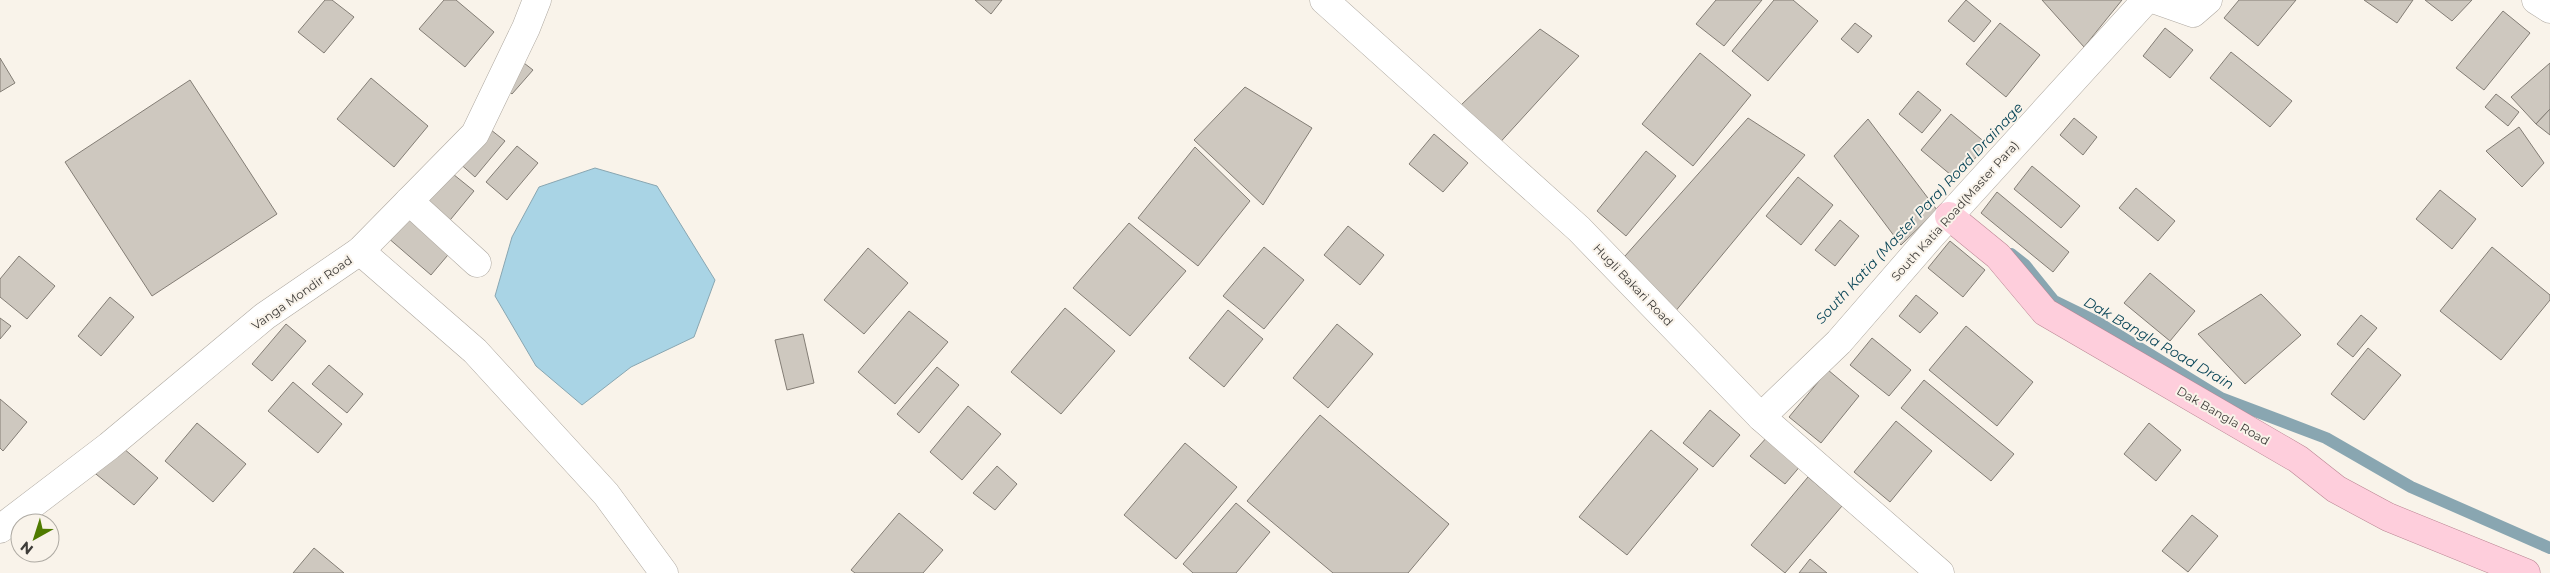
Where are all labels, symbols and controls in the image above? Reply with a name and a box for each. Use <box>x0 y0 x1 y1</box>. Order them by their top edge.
water label: South Katia (Master Para) Road Drainage <box>1811 99 2027 327</box>
street label: South Katia Road(Master Para) <box>1888 138 2022 284</box>
street label: Hugli Bakari Road <box>1590 240 1676 329</box>
street label: Vanga Mondir Road <box>249 252 355 333</box>
water label: Dak Bangla Road Drain <box>2081 293 2237 393</box>
street label: Dak Bangla Road <box>2174 383 2272 448</box>
north arrow <box>10 513 60 563</box>
text: N <box>17 538 37 559</box>

